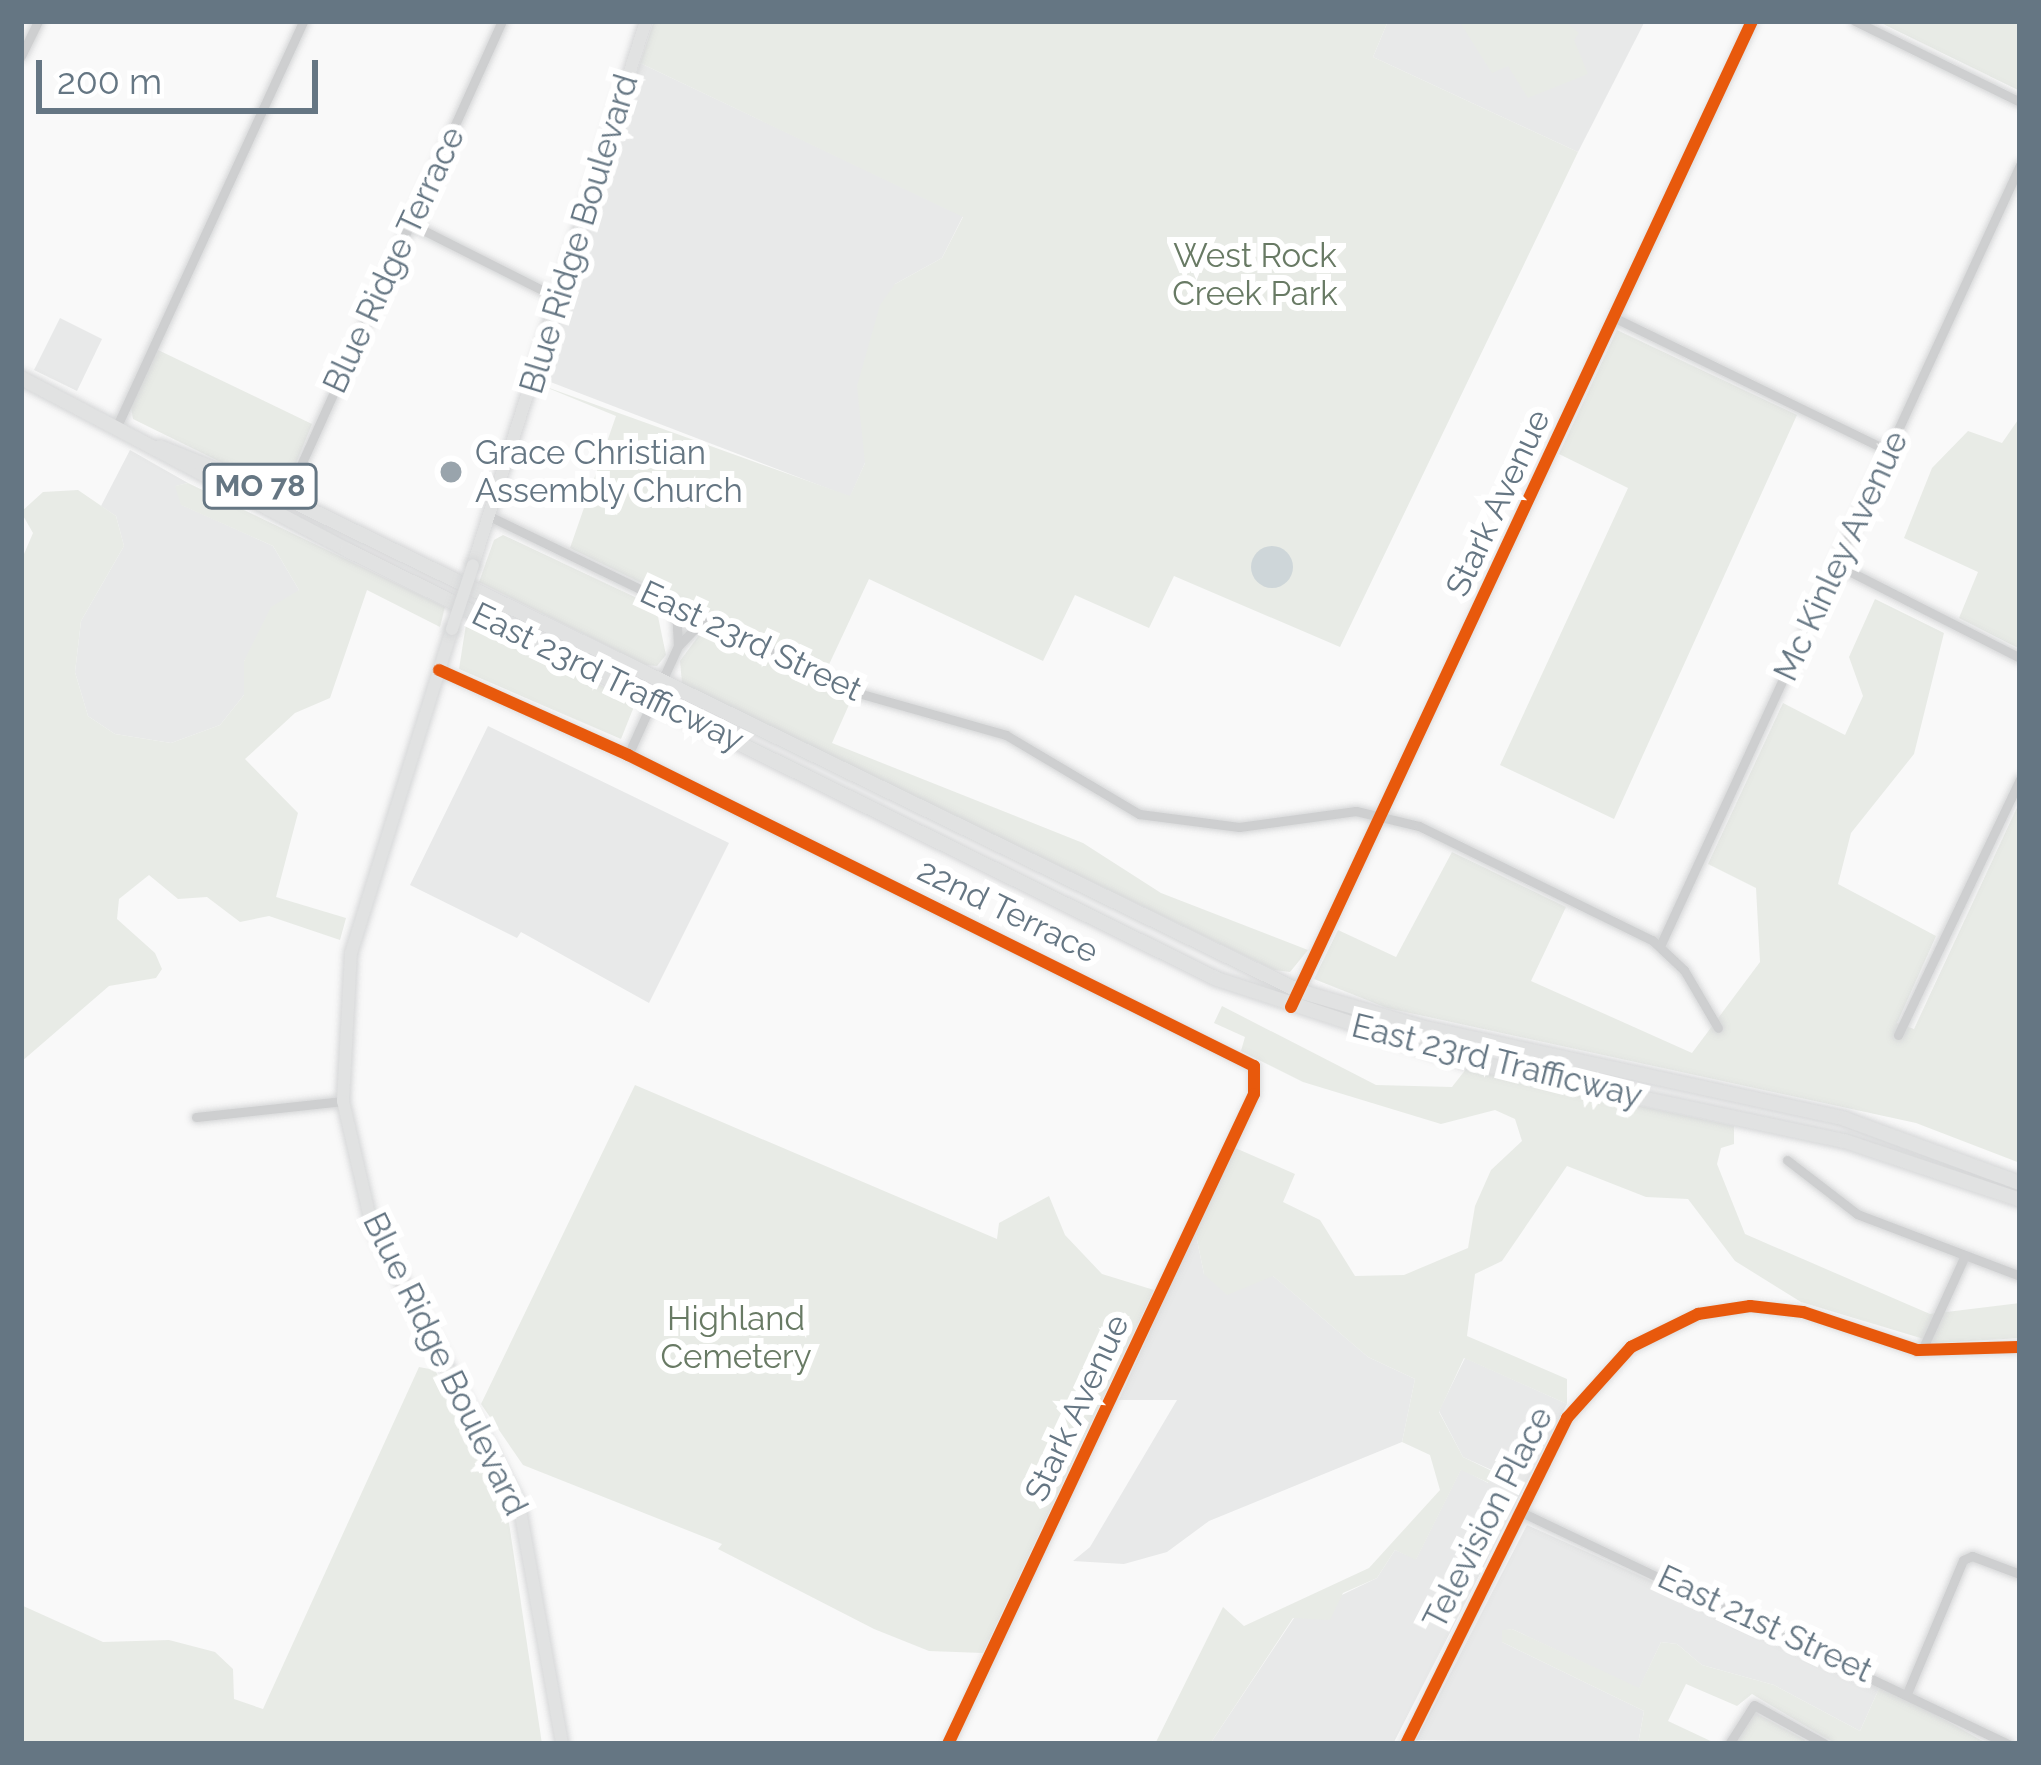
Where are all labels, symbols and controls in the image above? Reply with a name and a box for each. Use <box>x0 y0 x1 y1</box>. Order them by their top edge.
scale bar <box>42 36 324 110</box>
text: 200 m <box>57 60 162 102</box>
street label: Blue Ridge Boulevard <box>512 70 646 398</box>
street label: Blue Ridge Terrace <box>315 120 473 400</box>
park label: West Rock Creek Park <box>1172 236 1338 314</box>
street label: Stark Avenue <box>1437 403 1559 603</box>
street label: Mc Kinley Avenue <box>1765 424 1917 688</box>
place label: Grace Christian Assembly Church <box>475 433 744 511</box>
marker: Grace Christian Assembly Church <box>438 459 464 485</box>
road number: MO 78 <box>200 462 320 510</box>
street label: East 23rd Street <box>634 572 868 710</box>
street label: East 23rd Trafficway <box>465 594 751 760</box>
street label: 22nd Terrace <box>911 850 1105 972</box>
street label: East 23rd Trafficway <box>1347 1006 1647 1116</box>
street label: Blue Ridge Boulevard <box>355 1206 535 1522</box>
park label: Highland Cemetery <box>660 1299 812 1377</box>
street label: Stark Avenue <box>1016 1308 1138 1508</box>
street label: Television Place <box>1415 1400 1561 1636</box>
street label: East 21st Street <box>1652 1557 1878 1691</box>

